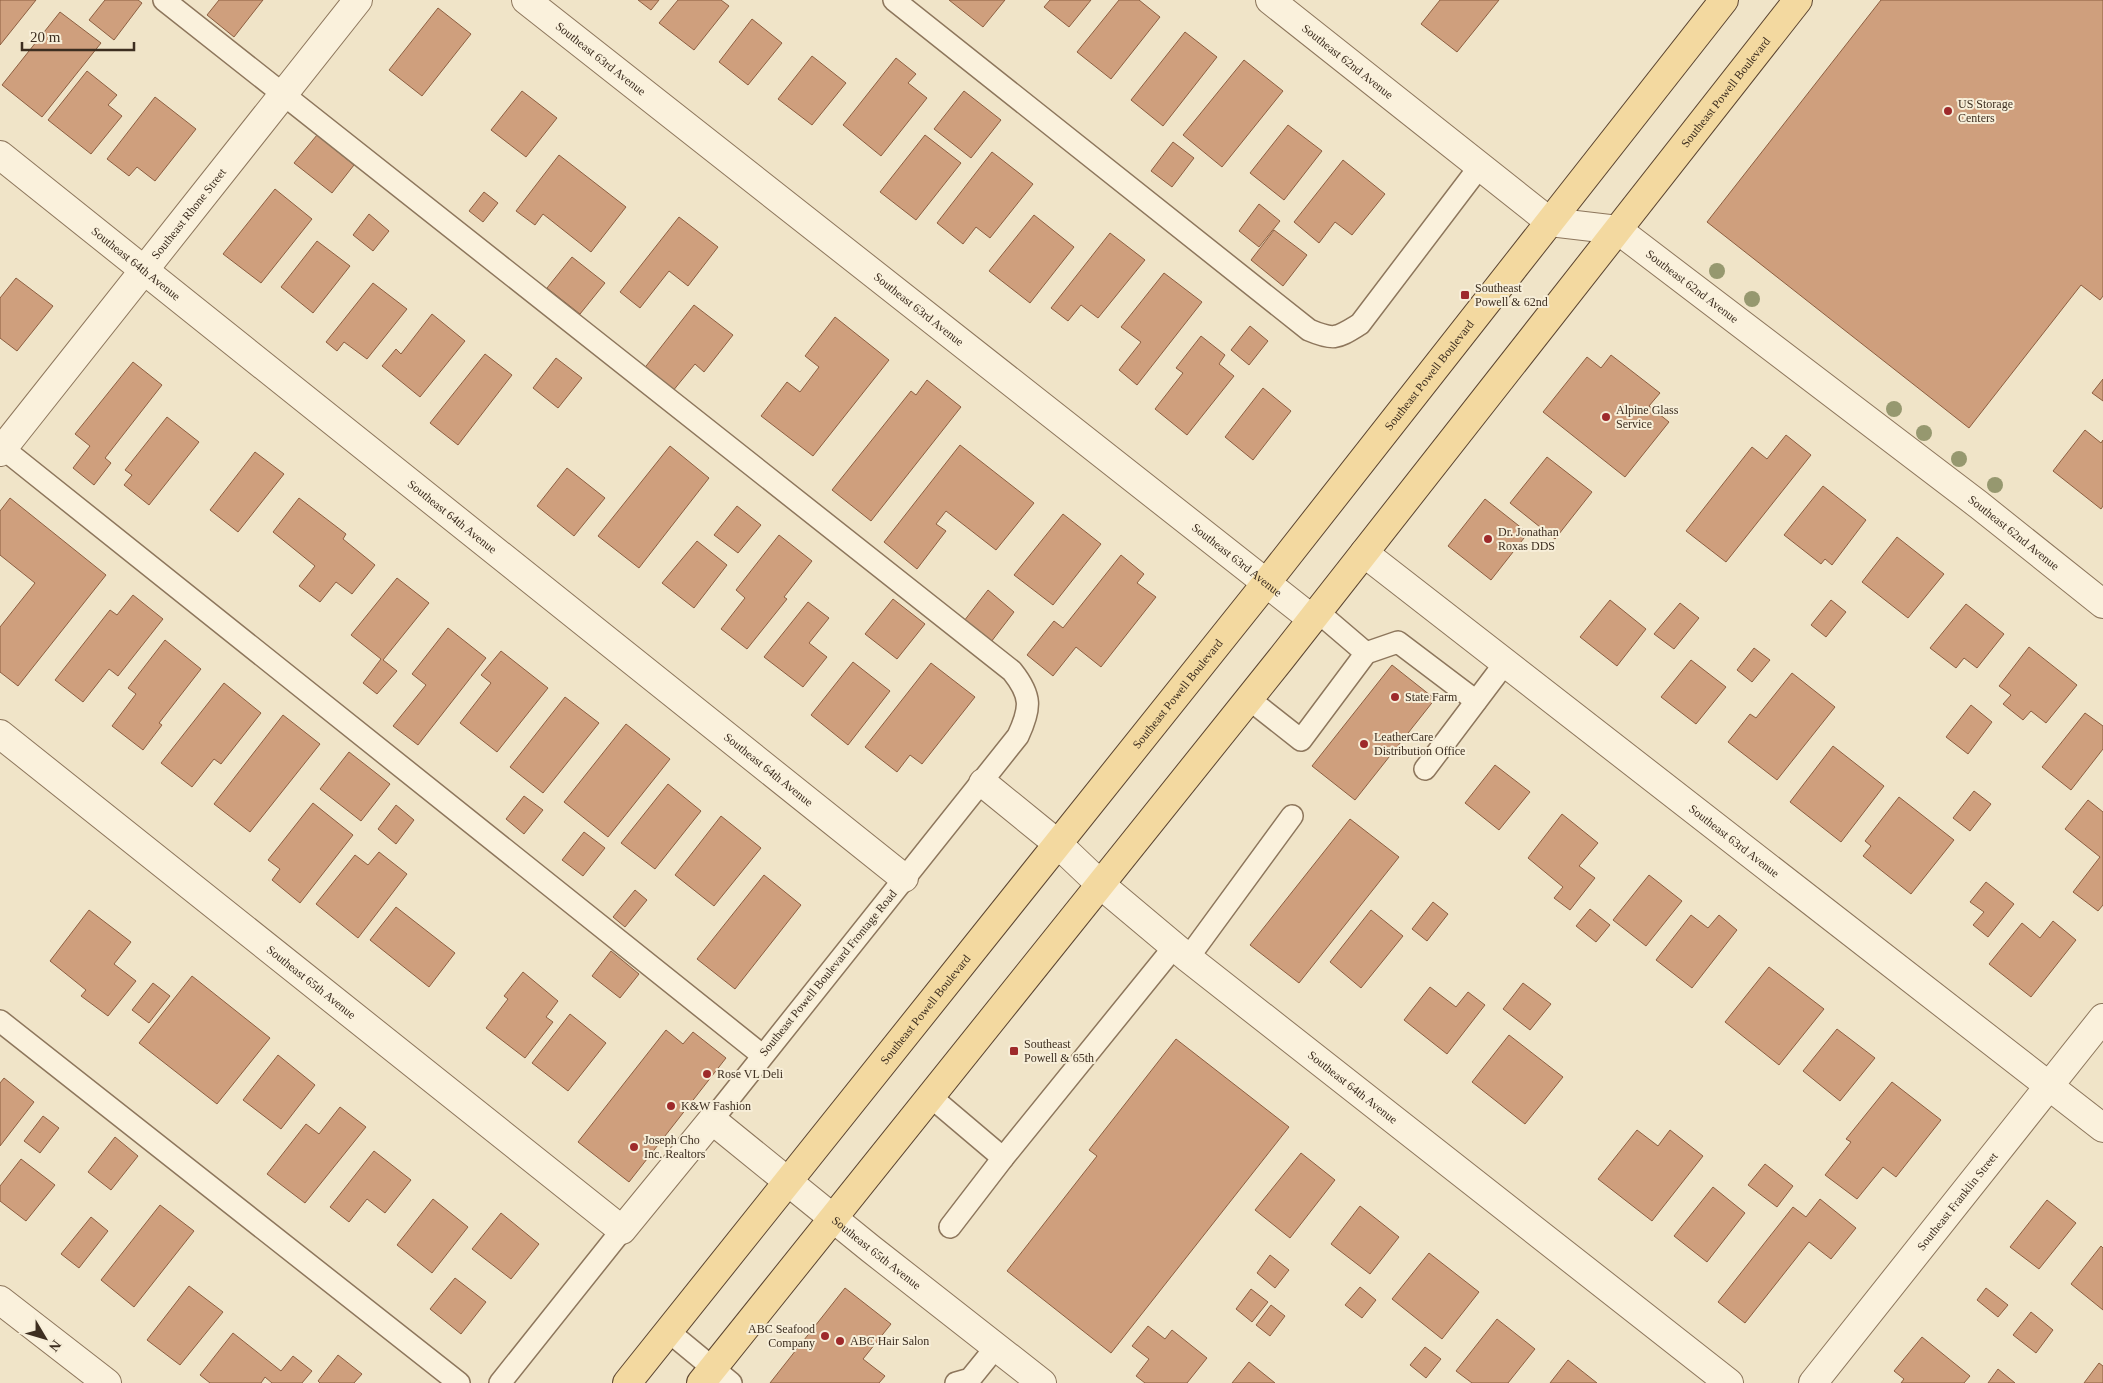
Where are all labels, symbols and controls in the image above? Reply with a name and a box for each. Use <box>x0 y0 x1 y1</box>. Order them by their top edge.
street label: Southeast 63rd Avenue <box>553 19 648 98</box>
scale bar <box>22 20 135 52</box>
street label: Southeast 62nd Avenue <box>1299 21 1396 102</box>
text: 20 m <box>30 29 61 45</box>
street label: Southeast Powell Boulevard <box>1678 34 1773 150</box>
place label: US Storage Centers <box>1958 97 2013 125</box>
marker: US Storage Centers <box>1942 105 1954 117</box>
street label: Southeast Rhone Street <box>148 165 229 262</box>
street label: Southeast 64th Avenue <box>89 224 183 303</box>
street label: Southeast 62nd Avenue <box>1643 247 1741 326</box>
street label: Southeast 63rd Avenue <box>871 270 967 349</box>
place label: Southeast Powell & 62nd <box>1475 281 1548 309</box>
marker: Southeast Powell & 62nd <box>1459 289 1471 301</box>
street label: Southeast Powell Boulevard <box>1382 318 1477 433</box>
place label: Alpine Glass Service <box>1616 403 1679 431</box>
marker: Alpine Glass Service <box>1600 411 1612 423</box>
street label: Southeast 64th Avenue <box>405 477 499 556</box>
street label: Southeast 62nd Avenue <box>1965 492 2062 573</box>
street label: Southeast 63rd Avenue <box>1189 520 1285 600</box>
place label: Dr. Jonathan Roxas DDS <box>1498 525 1559 553</box>
marker: Dr. Jonathan Roxas DDS <box>1482 533 1494 545</box>
street label: Southeast Powell Boulevard <box>1130 636 1226 751</box>
place label: State Farm <box>1405 690 1458 704</box>
marker: State Farm <box>1389 691 1401 703</box>
street label: Southeast 64th Avenue <box>721 730 816 809</box>
place label: LeatherCare Distribution Office <box>1374 730 1465 758</box>
marker: LeatherCare Distribution Office <box>1358 738 1370 750</box>
street label: Southeast 63rd Avenue <box>1686 802 1782 880</box>
street label: Southeast Powell Boulevard Frontage Road <box>756 887 900 1059</box>
street label: Southeast 65th Avenue <box>264 942 358 1022</box>
street label: Southeast Powell Boulevard <box>877 952 973 1067</box>
place label: Southeast Powell & 65th <box>1024 1037 1094 1065</box>
marker: Southeast Powell & 65th <box>1008 1045 1020 1057</box>
street label: Southeast 64th Avenue <box>1305 1048 1400 1127</box>
place label: Rose VL Deli <box>717 1067 784 1081</box>
marker: Rose VL Deli <box>701 1068 713 1080</box>
place label: K&W Fashion <box>681 1099 751 1113</box>
marker: K&W Fashion <box>665 1100 677 1112</box>
place label: Joseph Cho Inc. Realtors <box>644 1133 706 1161</box>
marker: Joseph Cho Inc. Realtors <box>628 1141 640 1153</box>
street label: Southeast Franklin Street <box>1914 1149 2001 1253</box>
street label: Southeast 65th Avenue <box>829 1213 924 1292</box>
north arrow <box>20 1313 70 1363</box>
place label: ABC Seafood Company <box>748 1322 815 1350</box>
marker: ABC Seafood Company <box>819 1330 831 1342</box>
place label: ABC Hair Salon <box>850 1334 929 1348</box>
marker: ABC Hair Salon <box>834 1335 846 1347</box>
text: N <box>46 1337 64 1354</box>

